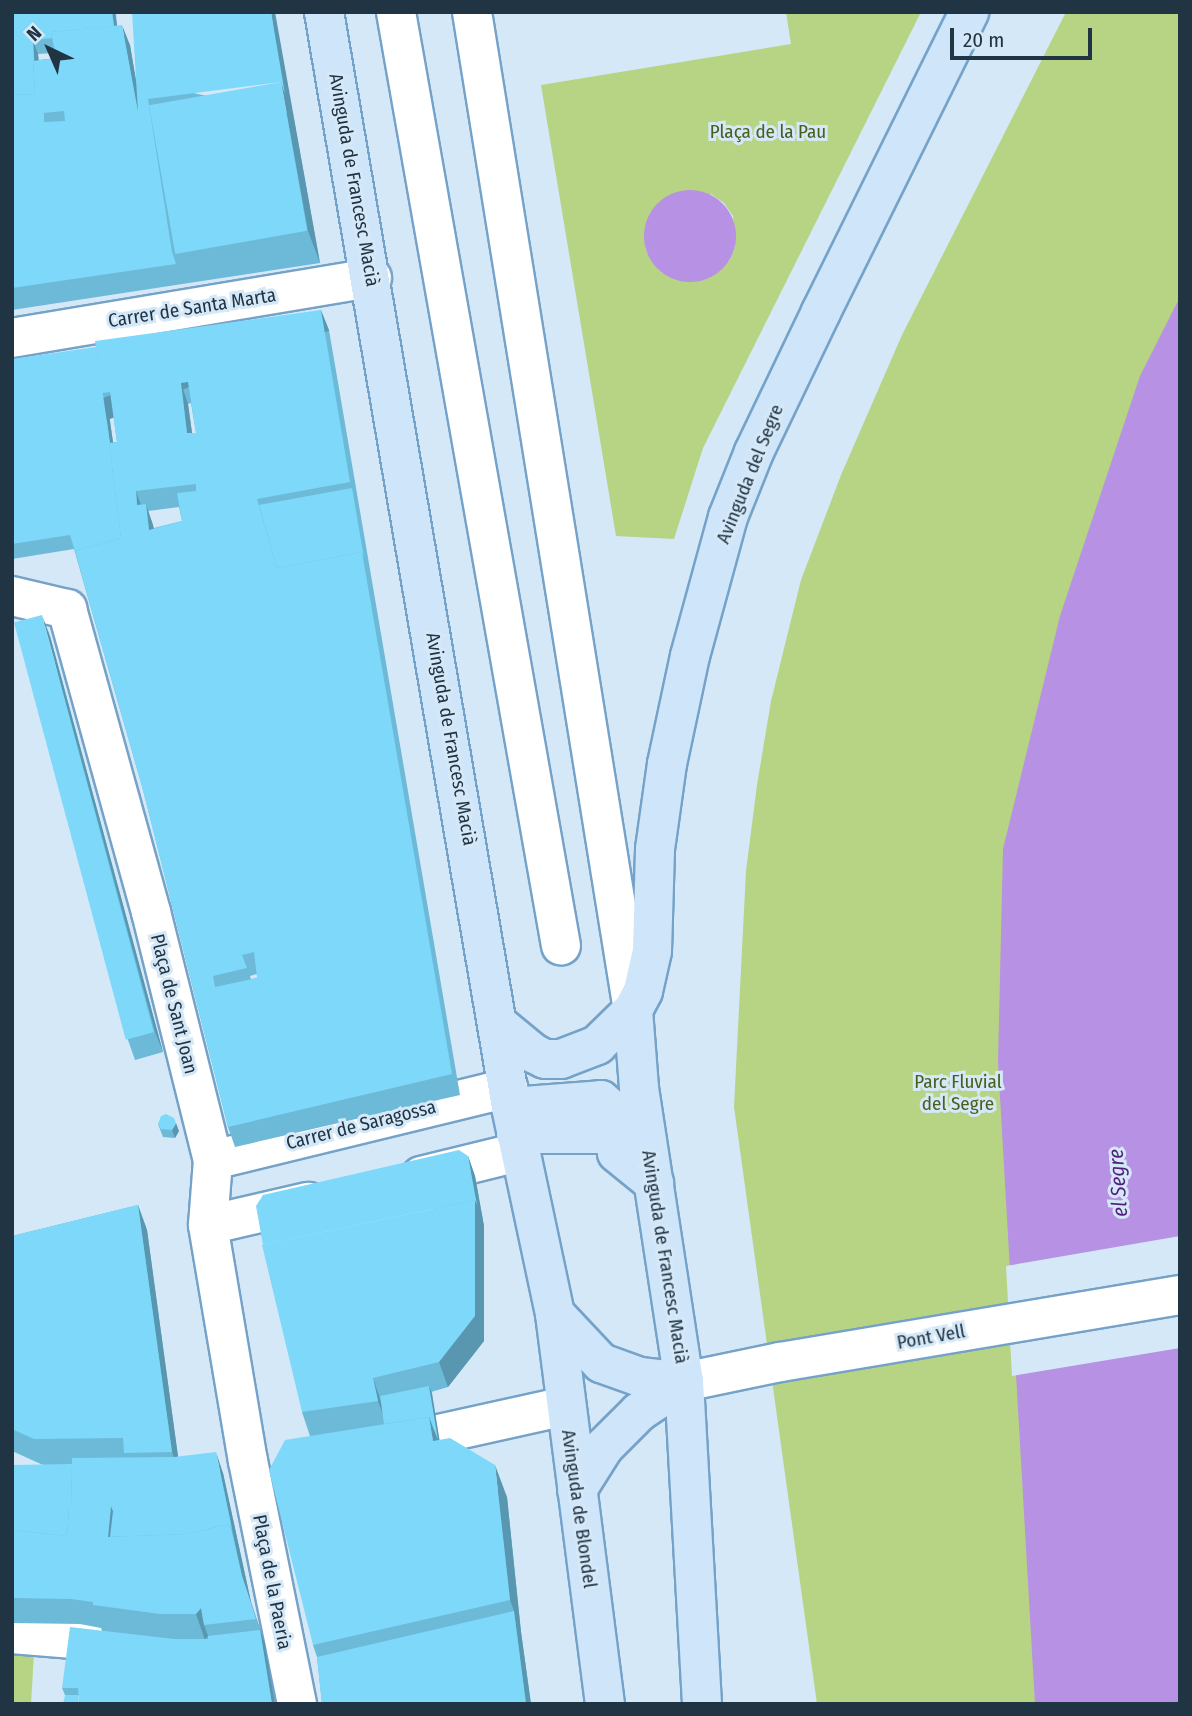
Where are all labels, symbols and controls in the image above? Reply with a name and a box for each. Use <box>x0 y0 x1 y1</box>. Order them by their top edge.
north arrow <box>14 14 84 84</box>
scale bar <box>954 14 1096 58</box>
text: N <box>22 21 46 46</box>
text: 20 m <box>963 27 1004 53</box>
street label: Avinguda de Francesc Macià <box>324 72 384 288</box>
park label: Plaça de la Pau <box>710 121 826 143</box>
street label: Carrer de Santa Marta <box>107 283 277 333</box>
street label: Avinguda del Segre <box>712 401 788 547</box>
street label: Avinguda de Francesc Macià <box>421 631 481 847</box>
street label: Plaça de Sant Joan <box>146 932 202 1076</box>
park label: Parc Fluvial del Segre <box>914 1071 1002 1115</box>
street label: Carrer de Saragossa <box>284 1095 438 1155</box>
water label: el Segre <box>1103 1148 1133 1218</box>
street label: Avinguda de Francesc Macià <box>637 1149 693 1365</box>
street label: Pont Vell <box>895 1320 967 1354</box>
street label: Avinguda de Blondel <box>557 1428 601 1590</box>
street label: Plaça de la Paeria <box>248 1513 296 1651</box>

